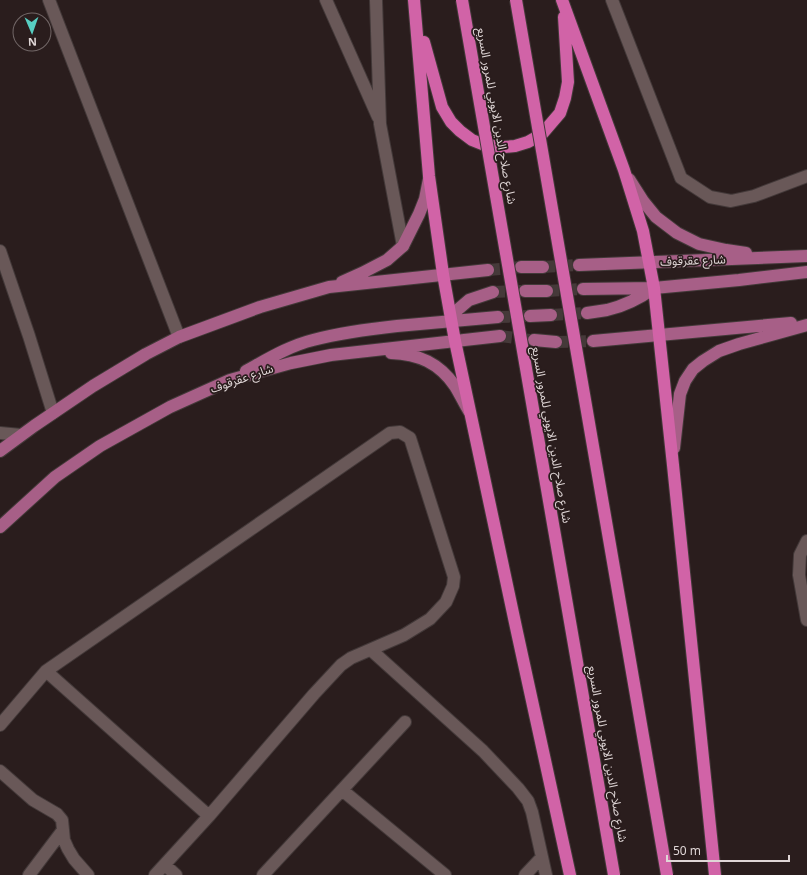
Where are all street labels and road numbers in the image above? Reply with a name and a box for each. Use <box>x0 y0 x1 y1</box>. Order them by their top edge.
street label: شارع صلاح الدين الايوبي للمرور السريع <box>468 26 524 206</box>
street label: شارع عقرقوف <box>660 247 726 275</box>
street label: شارع صلاح الدين الايوبي للمرور السريع <box>523 345 579 525</box>
street label: شارع عقرقوف <box>207 356 277 402</box>
street label: شارع صلاح الدين الايوبي للمرور السريع <box>579 664 635 844</box>

